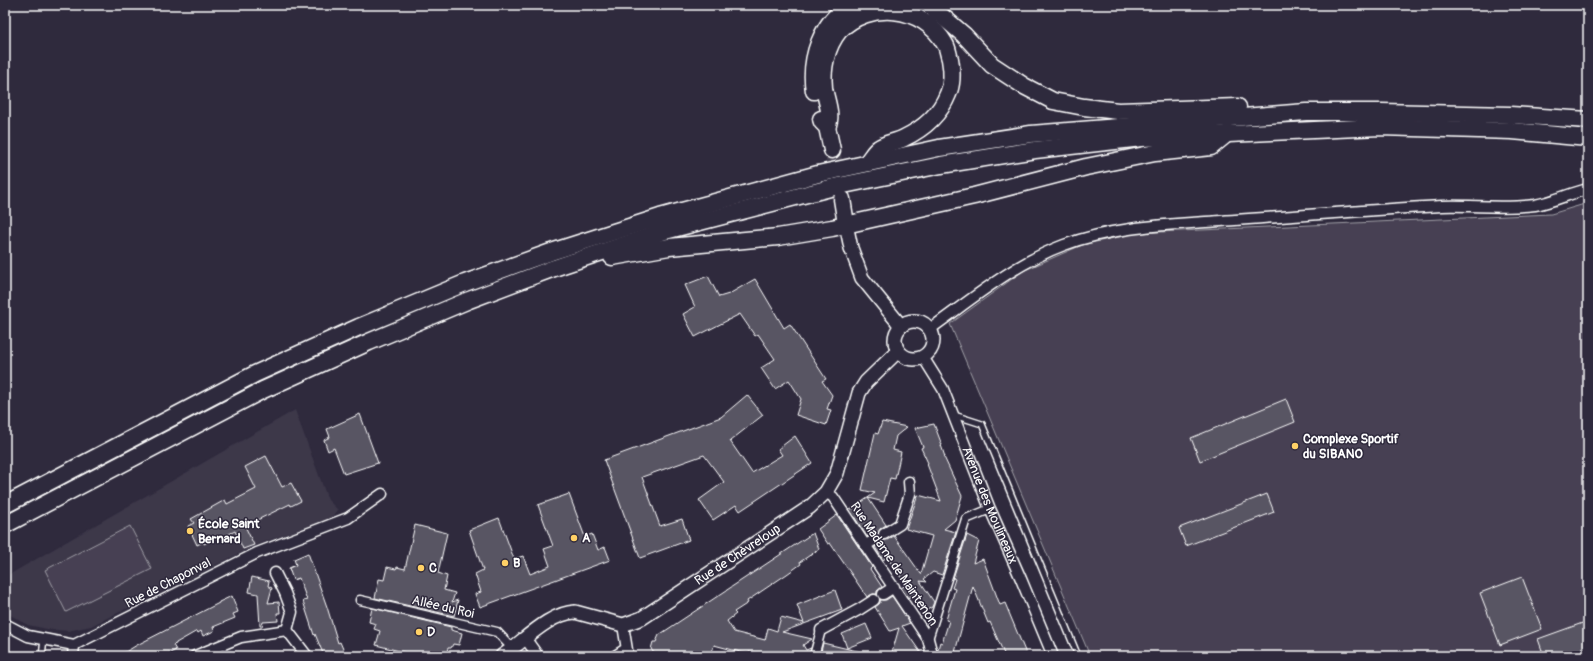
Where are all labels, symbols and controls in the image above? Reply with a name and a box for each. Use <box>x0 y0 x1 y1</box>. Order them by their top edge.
place label: Complexe Sportif du SIBANO <box>1303 431 1399 462</box>
marker: Complexe Sportif du SIBANO <box>1290 441 1300 451</box>
street label: Avenue des Moulineaux <box>958 444 1021 566</box>
street label: Rue Madame de Maintenon <box>847 499 941 629</box>
place label: École Saint Bernard <box>198 516 260 547</box>
street label: Rue de Chèvreloup <box>692 521 784 589</box>
marker: École Saint Bernard <box>185 526 195 536</box>
place label: A <box>582 530 591 546</box>
marker: A <box>569 533 579 543</box>
street label: Rue de Chaponval <box>122 554 214 612</box>
place label: B <box>513 555 521 571</box>
marker: B <box>500 558 510 568</box>
place label: C <box>429 560 437 576</box>
marker: C <box>416 563 426 573</box>
street label: Allée du Roi <box>410 592 476 622</box>
place label: D <box>427 624 435 640</box>
marker: D <box>414 627 424 637</box>

